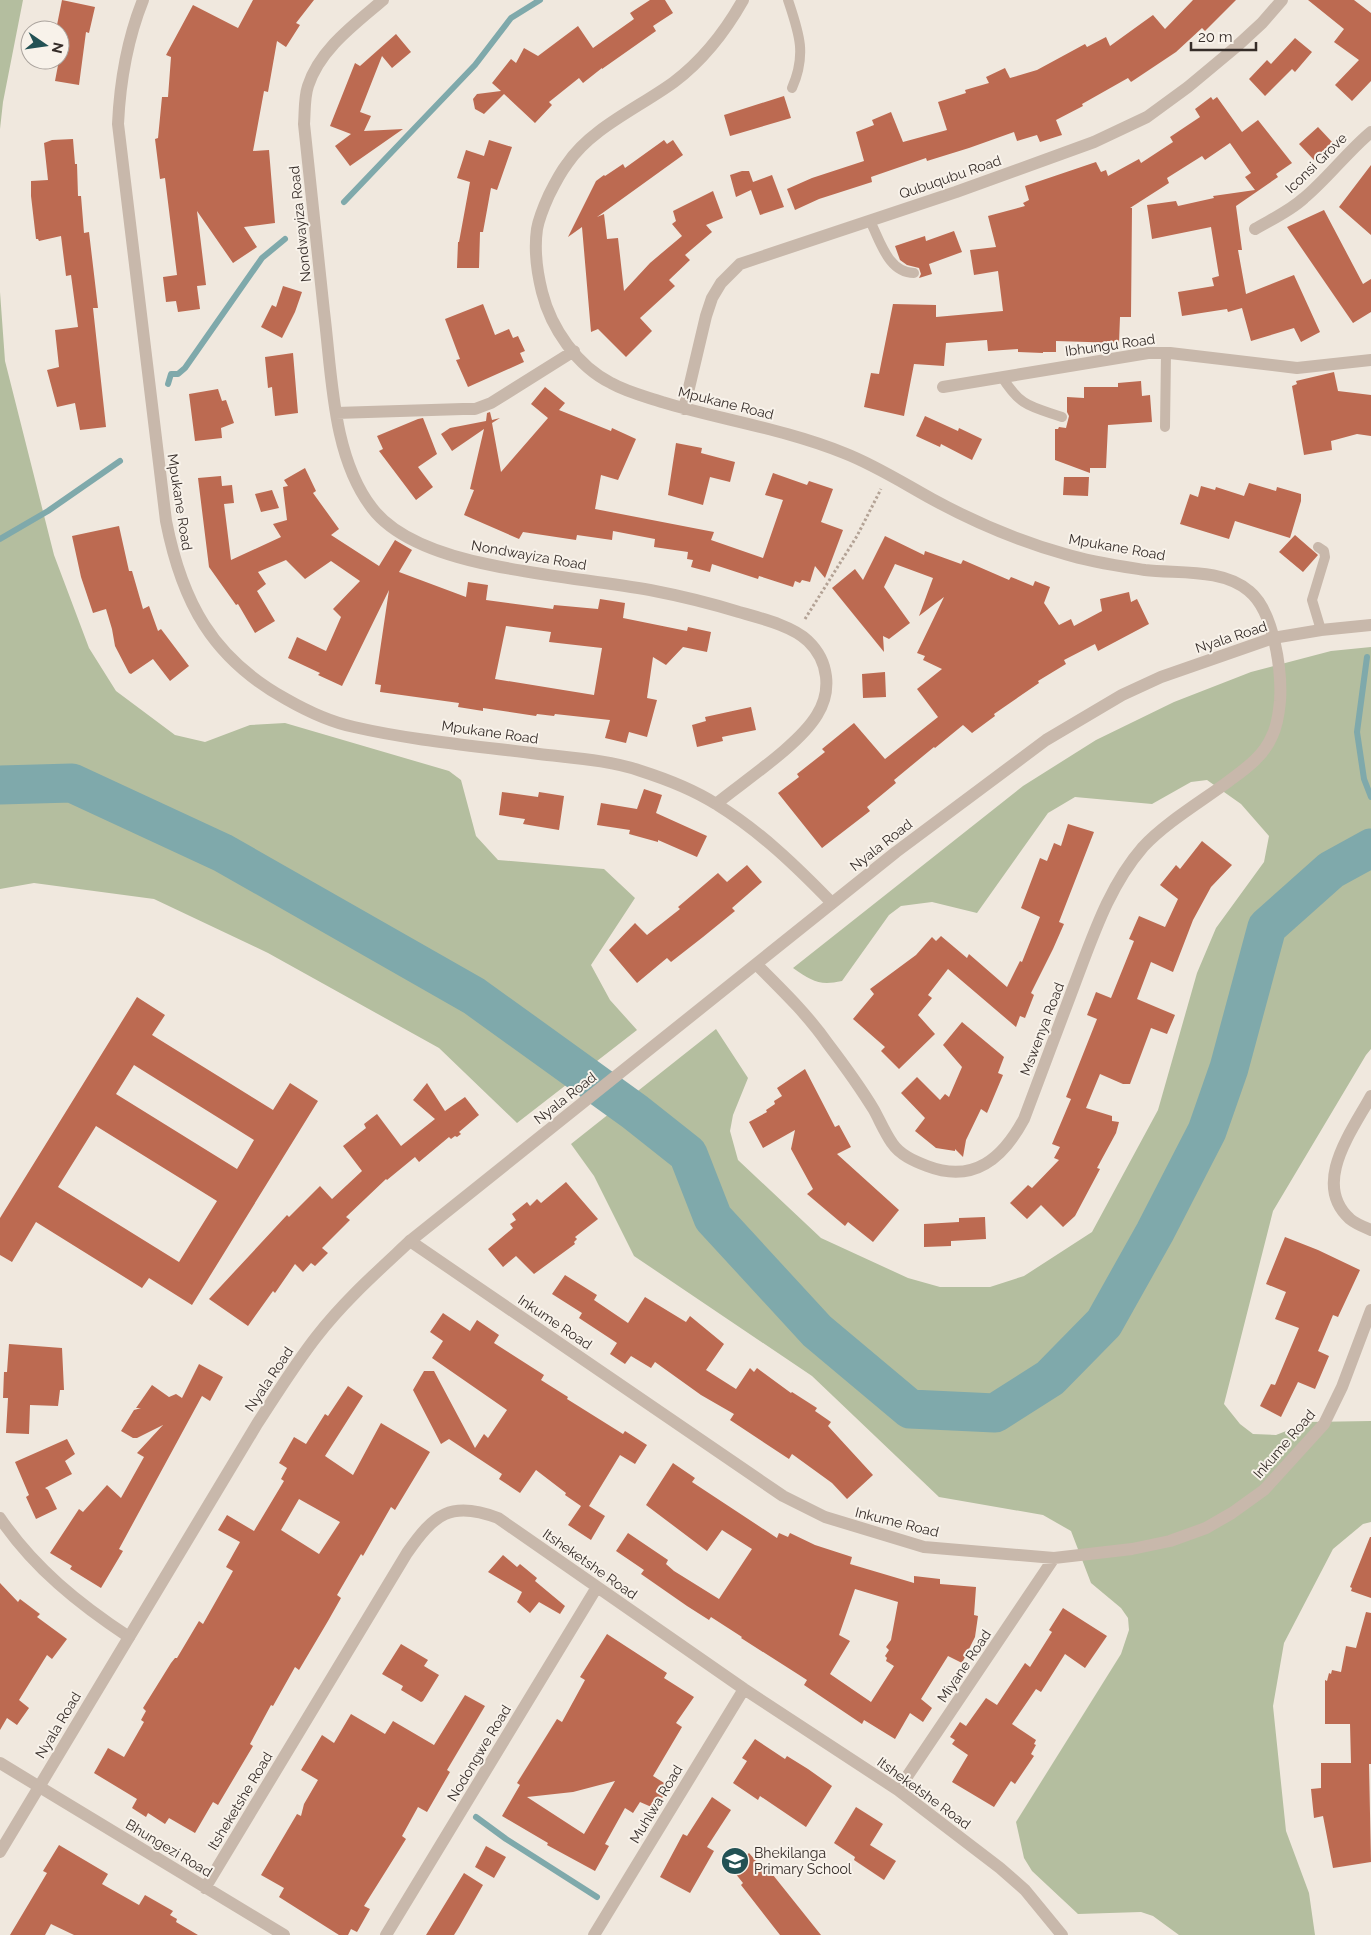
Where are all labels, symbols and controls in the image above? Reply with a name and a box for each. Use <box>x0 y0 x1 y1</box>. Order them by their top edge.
north arrow <box>20 20 70 70</box>
scale bar <box>1191 20 1256 52</box>
text: 20 m <box>1198 28 1233 46</box>
text: N <box>49 41 67 55</box>
street label: Iconsi Grove <box>1282 130 1350 196</box>
street label: Qubuqubu Road <box>897 152 1003 202</box>
street label: Nondwayiza Road <box>286 165 314 283</box>
street label: Ibhungu Road <box>1064 331 1156 359</box>
street label: Mpukane Road <box>677 383 775 423</box>
street label: Mpukane Road <box>164 452 196 552</box>
street label: Mpukane Road <box>1067 531 1167 563</box>
street label: Nondwayiza Road <box>470 537 588 573</box>
street label: Nyala Road <box>1193 618 1269 656</box>
street label: Mpukane Road <box>440 717 540 747</box>
street label: Nyala Road <box>847 816 915 874</box>
street label: Mswenya Road <box>1017 980 1067 1078</box>
street label: Nyala Road <box>531 1069 599 1127</box>
street label: Inkume Road <box>515 1291 595 1353</box>
street label: Nyala Road <box>242 1344 296 1414</box>
street label: Inkume Road <box>1250 1406 1318 1482</box>
street label: Inkume Road <box>854 1504 940 1540</box>
street label: Itsheketshe Road <box>540 1525 640 1603</box>
street label: Miyane Road <box>934 1627 994 1705</box>
street label: Nyala Road <box>32 1689 84 1761</box>
street label: Nodongwe Road <box>444 1702 514 1804</box>
street label: Itsheketshe Road <box>204 1749 276 1853</box>
street label: Itsheketshe Road <box>874 1754 974 1832</box>
street label: Muhlwa Road <box>626 1762 686 1846</box>
street label: Bhungezi Road <box>123 1816 215 1880</box>
place label: Bhekilanga Primary School <box>754 1845 852 1877</box>
school or university icon: Bhekilanga Primary School <box>720 1846 750 1876</box>

